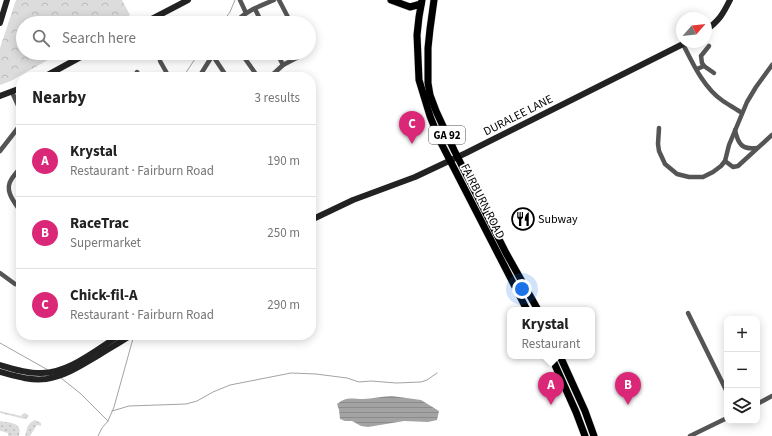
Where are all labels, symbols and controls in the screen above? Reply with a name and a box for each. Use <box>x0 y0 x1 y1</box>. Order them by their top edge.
north arrow <box>676 12 712 48</box>
search box <box>16 16 316 60</box>
icon: search <box>30 27 52 49</box>
text: Search here <box>62 28 136 49</box>
text: Nearby <box>32 86 86 110</box>
text: 3 results <box>255 89 300 107</box>
street label: DURALEE LANE <box>481 91 556 140</box>
pin: C <box>399 111 425 144</box>
road number: GA 92 <box>429 126 465 144</box>
text: Krystal <box>70 141 117 162</box>
text: A <box>41 152 49 170</box>
text: 190 m <box>267 152 300 170</box>
street label: FAIRBURN ROAD <box>456 161 509 242</box>
text: Restaurant · Fairburn Road <box>70 162 214 180</box>
restaurant icon: Subway <box>510 206 536 232</box>
place label: Subway <box>538 211 578 228</box>
text: RaceTrac <box>70 213 129 234</box>
text: B <box>41 224 49 242</box>
text: 250 m <box>267 224 300 242</box>
text: Supermarket <box>70 234 141 252</box>
your location <box>512 279 532 299</box>
text: Chick-fil-A <box>70 285 138 306</box>
text: C <box>41 296 49 314</box>
text: 290 m <box>267 296 300 314</box>
text: Restaurant · Fairburn Road <box>70 306 214 324</box>
popup <box>507 307 595 359</box>
text: Krystal <box>522 314 569 335</box>
map controls <box>724 316 760 424</box>
button: + <box>724 316 760 352</box>
text: Restaurant <box>522 335 580 353</box>
button: − <box>724 352 760 388</box>
pin: A <box>538 372 564 405</box>
pin: B <box>615 372 641 405</box>
button: layers <box>724 388 760 424</box>

